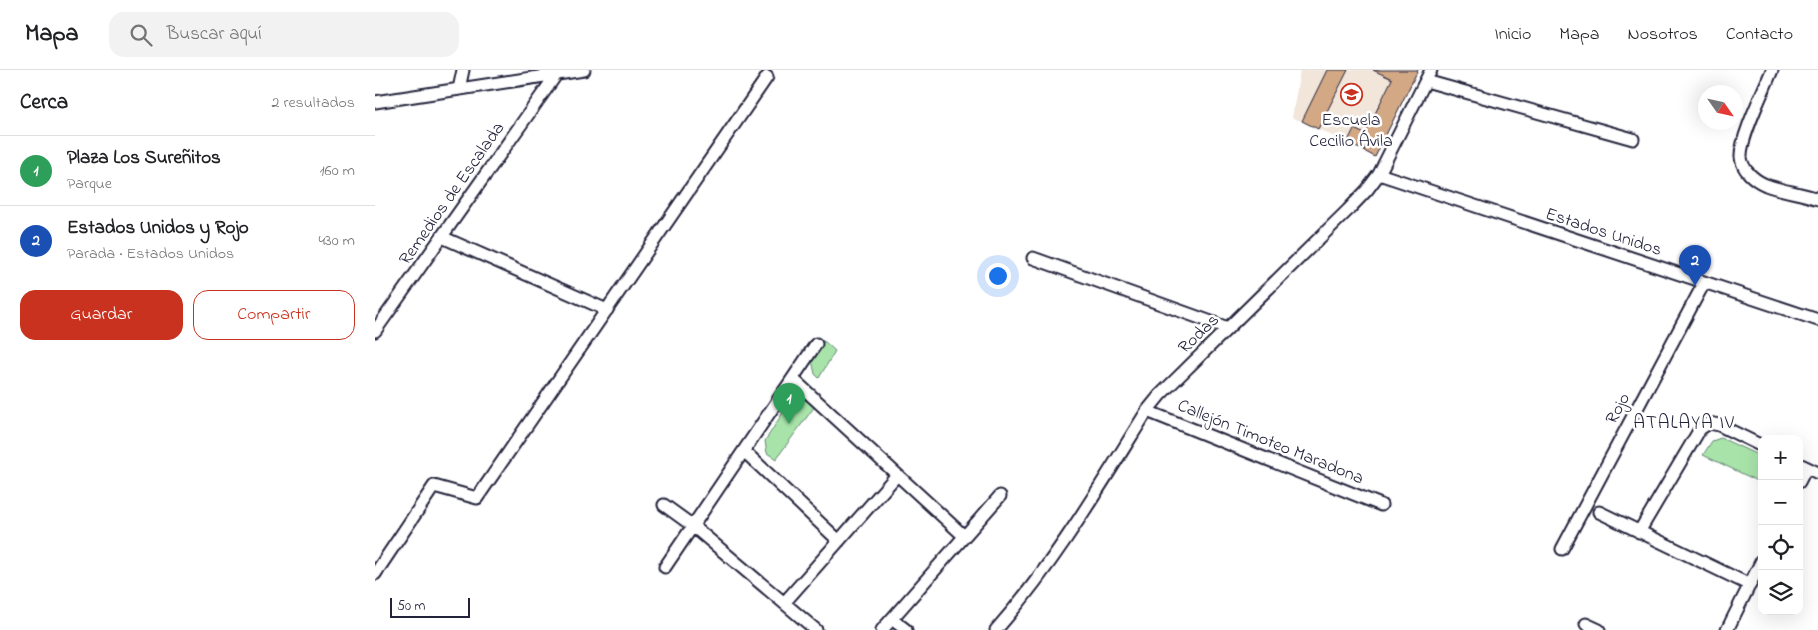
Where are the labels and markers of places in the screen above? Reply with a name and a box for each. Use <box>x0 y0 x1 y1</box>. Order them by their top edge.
school or university icon: Escuela Cecilio Ávila <box>1339 82 1363 106</box>
place label: Escuela Cecilio Ávila <box>1309 108 1393 155</box>
pin: 2 <box>1679 245 1711 286</box>
pin: 1 <box>773 383 805 424</box>

